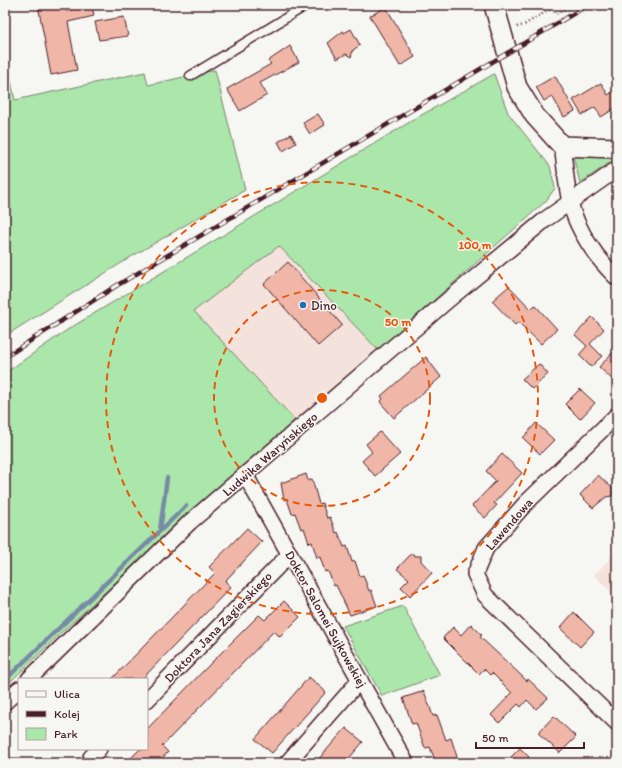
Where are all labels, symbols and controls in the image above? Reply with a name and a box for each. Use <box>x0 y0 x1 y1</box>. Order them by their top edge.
text: 100 m <box>458 238 492 252</box>
place label: Dino <box>311 298 337 313</box>
marker: Dino <box>298 300 308 310</box>
text: 50 m <box>385 315 412 329</box>
centre of rings <box>315 391 329 405</box>
street label: Ludwika Waryńskiego <box>219 408 321 499</box>
street label: Lawendowa <box>482 495 536 553</box>
street label: Doktor Salomei Sujkowskiej <box>282 548 370 690</box>
street label: Doktora Jana Zagierskiego <box>161 568 275 686</box>
legend <box>18 678 148 750</box>
text: Ulica <box>54 687 80 701</box>
text: Kolej <box>54 707 80 721</box>
scale bar <box>476 724 584 750</box>
text: Park <box>54 727 78 741</box>
text: 50 m <box>482 731 508 745</box>

